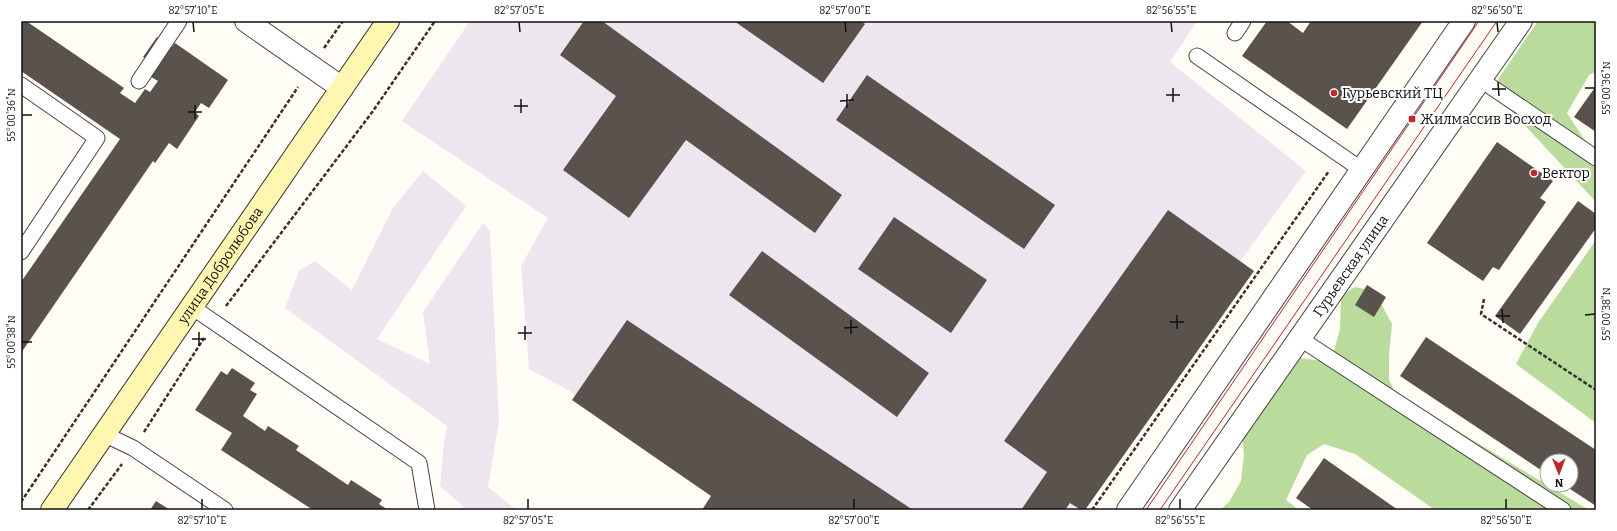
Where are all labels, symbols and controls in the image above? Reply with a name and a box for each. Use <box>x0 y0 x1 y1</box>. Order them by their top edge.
text: 82°57'10"E <box>169 5 217 17</box>
text: 82°57'05"E <box>494 5 544 17</box>
text: 82°57'00"E <box>819 5 871 17</box>
text: 82°56'55"E <box>1146 5 1196 17</box>
text: 82°56'50"E <box>1471 5 1523 17</box>
text: 55°00'36"N <box>1601 61 1613 115</box>
place label: Гурьевский ТЦ <box>1342 85 1443 102</box>
text: 55°00'36"N <box>6 88 18 142</box>
marker: Гурьевский ТЦ <box>1329 88 1339 98</box>
place label: Жилмассив Восход <box>1420 111 1552 128</box>
marker: Жилмассив Восход <box>1407 114 1417 124</box>
place label: Вектор <box>1542 165 1590 182</box>
marker: Вектор <box>1529 168 1539 178</box>
street label: улица Добролюбова <box>174 204 267 328</box>
street label: Гурьевская улица <box>1309 211 1392 320</box>
text: 55°00'38"N <box>1601 287 1613 341</box>
text: 55°00'38"N <box>6 315 18 369</box>
north arrow <box>1539 453 1579 493</box>
text: N <box>1554 476 1564 489</box>
text: 82°57'10"E <box>178 515 226 527</box>
text: 82°57'05"E <box>503 515 553 527</box>
text: 82°57'00"E <box>828 515 880 527</box>
text: 82°56'55"E <box>1155 515 1205 527</box>
text: 82°56'50"E <box>1480 515 1532 527</box>

